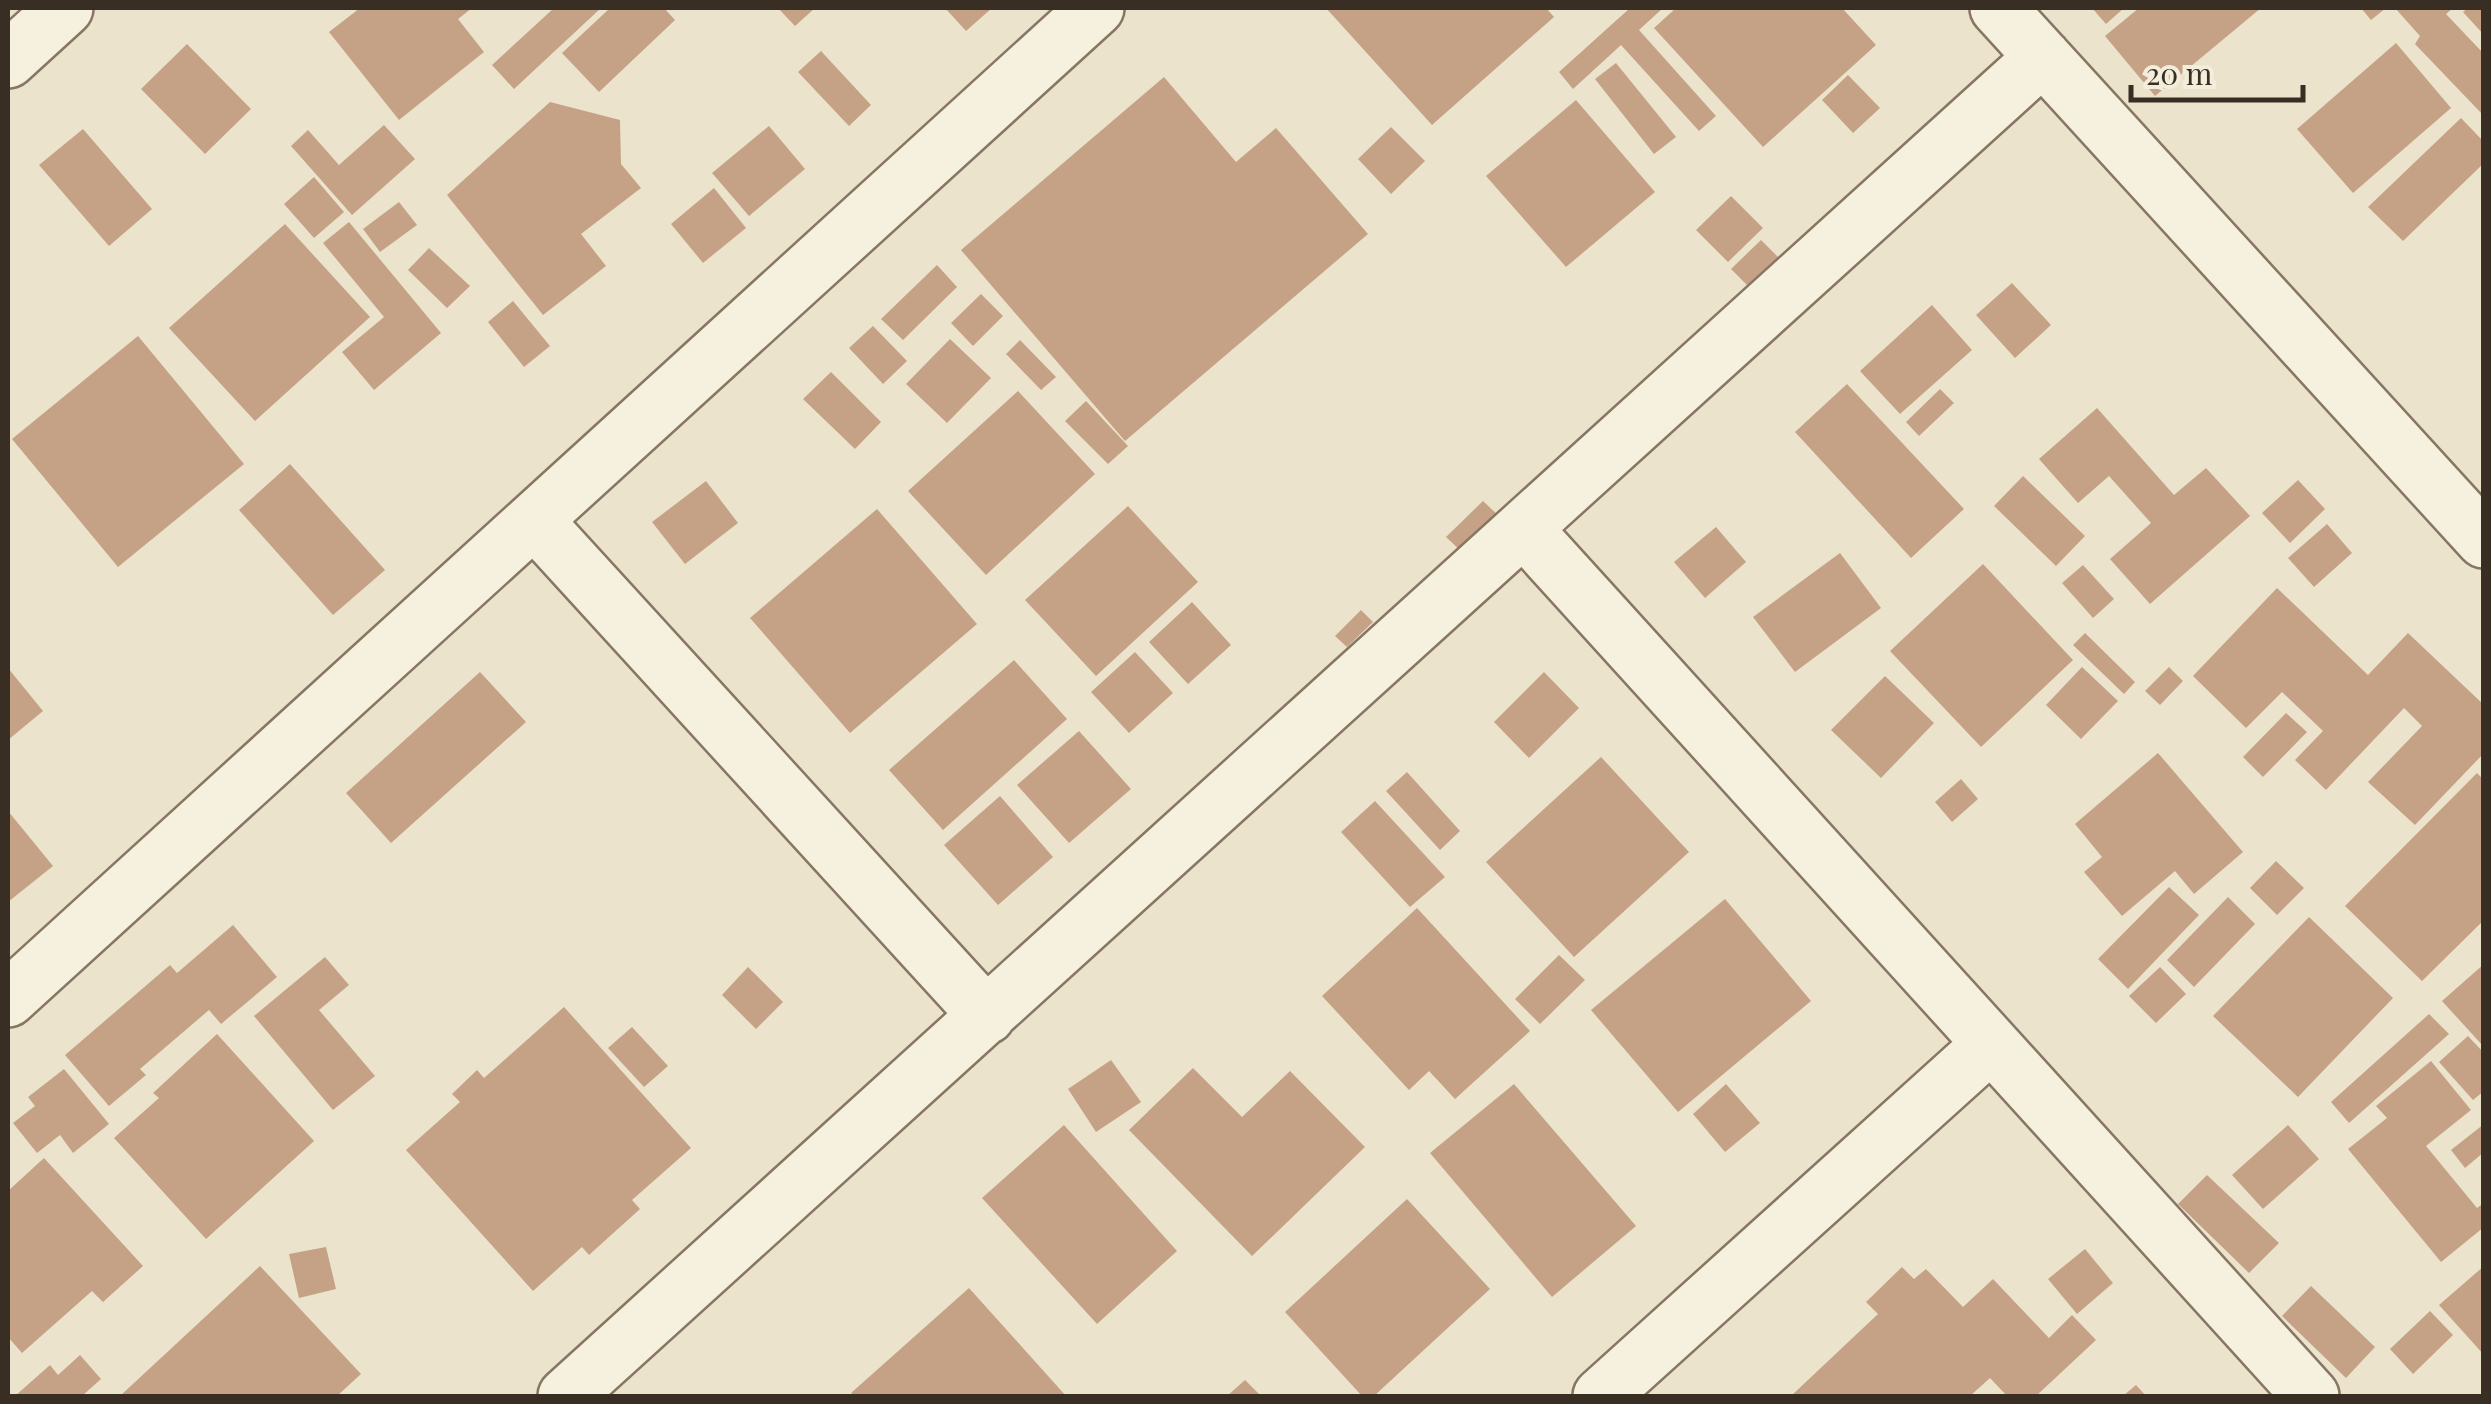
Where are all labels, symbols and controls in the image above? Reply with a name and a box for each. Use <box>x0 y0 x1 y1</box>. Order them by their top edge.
scale bar <box>2131 40 2304 102</box>
text: 20 m <box>2146 53 2213 93</box>

